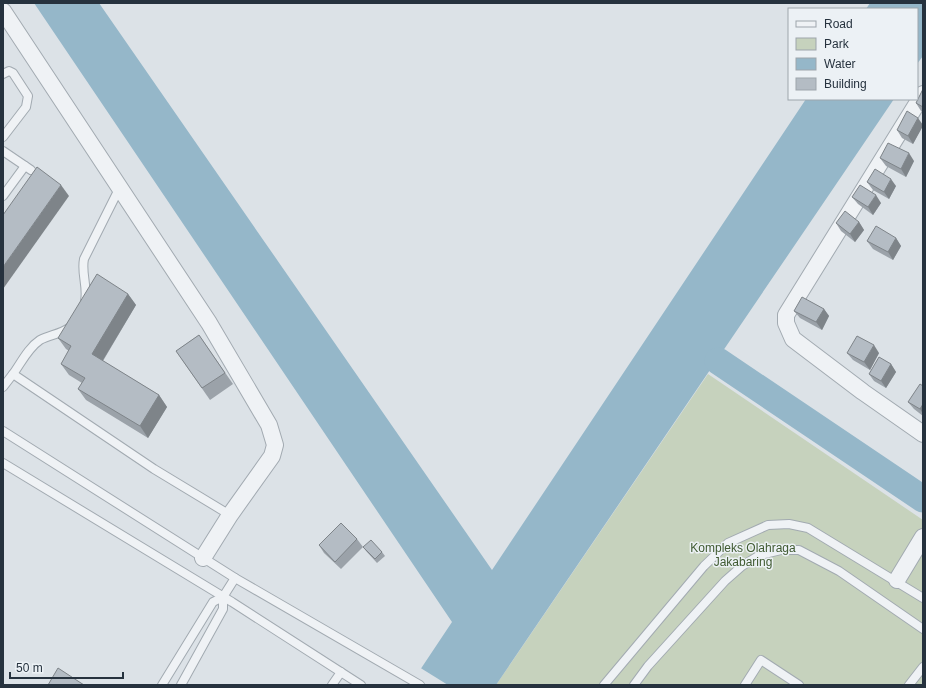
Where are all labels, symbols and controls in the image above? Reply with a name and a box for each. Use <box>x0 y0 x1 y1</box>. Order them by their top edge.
legend <box>788 8 918 100</box>
text: Road <box>824 17 853 31</box>
text: Park <box>824 37 850 51</box>
text: Water <box>824 57 856 71</box>
text: Building <box>824 77 867 91</box>
park label: Kompleks Olahraga Jakabaring <box>690 541 796 569</box>
scale bar <box>10 654 123 680</box>
text: 50 m <box>16 661 43 675</box>

